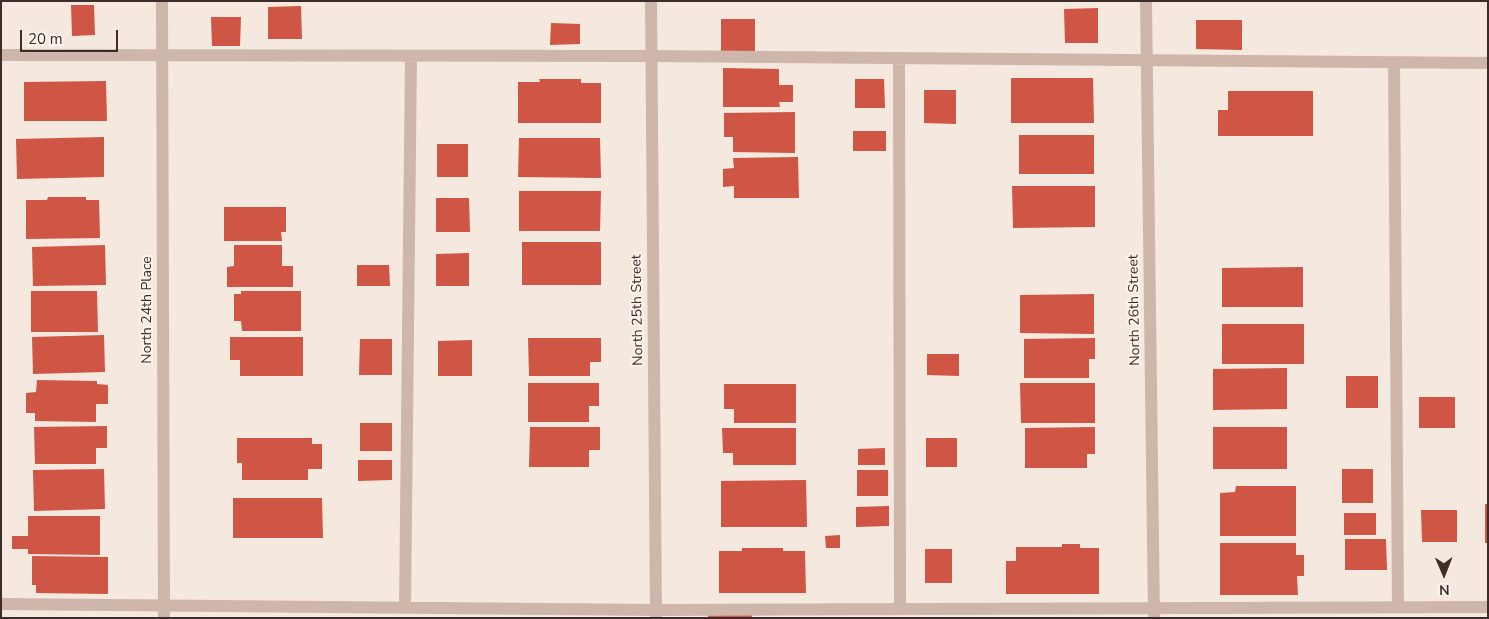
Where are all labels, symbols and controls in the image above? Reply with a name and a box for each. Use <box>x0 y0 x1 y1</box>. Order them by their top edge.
scale bar <box>22 20 120 52</box>
text: 20 m <box>28 29 63 49</box>
street label: North 25th Street <box>629 254 647 366</box>
street label: North 26th Street <box>1126 254 1144 366</box>
street label: North 24th Place <box>140 256 156 364</box>
north arrow <box>1419 549 1469 599</box>
text: N <box>1439 580 1450 599</box>

